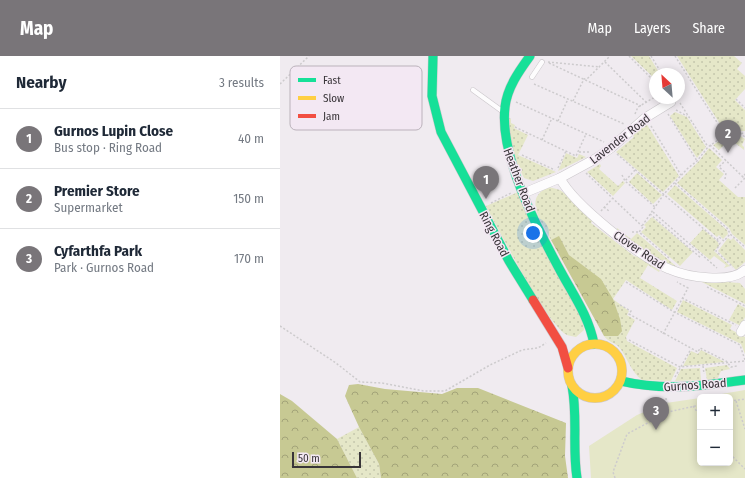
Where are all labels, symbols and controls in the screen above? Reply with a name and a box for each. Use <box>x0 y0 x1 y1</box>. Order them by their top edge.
text: Map <box>20 17 53 40</box>
text: Map <box>588 20 612 37</box>
text: Layers <box>634 20 670 37</box>
text: Share <box>692 20 725 37</box>
legend <box>290 66 422 130</box>
north arrow <box>649 68 685 104</box>
text: Nearby <box>16 72 67 93</box>
text: Fast <box>323 74 341 87</box>
text: 3 results <box>219 75 264 90</box>
text: Slow <box>323 92 344 105</box>
text: Jam <box>323 110 340 123</box>
street label: Lavender Road <box>587 111 653 167</box>
pin: 2 <box>715 120 741 153</box>
text: Gurnos Lupin Close <box>54 122 173 140</box>
text: 1 <box>26 131 32 146</box>
text: 40 m <box>238 131 264 146</box>
text: Bus stop · Ring Road <box>54 140 162 155</box>
street label: Heather Road <box>500 146 538 214</box>
pin: 1 <box>473 166 499 199</box>
text: Premier Store <box>54 182 140 200</box>
text: 2 <box>26 191 32 206</box>
text: 150 m <box>233 191 264 206</box>
text: Supermarket <box>54 200 123 215</box>
street label: Ring Road <box>476 209 512 259</box>
your location <box>523 223 543 243</box>
street label: Clover Road <box>611 228 667 272</box>
text: Cyfarthfa Park <box>54 242 142 260</box>
text: 3 <box>26 251 32 266</box>
text: 170 m <box>234 251 264 266</box>
text: Park · Gurnos Road <box>54 260 154 275</box>
street label: Gurnos Road <box>663 376 727 394</box>
map controls <box>697 394 733 466</box>
button: + <box>697 394 733 430</box>
pin: 3 <box>643 397 669 430</box>
button: − <box>697 430 733 466</box>
scale bar <box>292 450 361 469</box>
text: 50 m <box>298 452 320 465</box>

